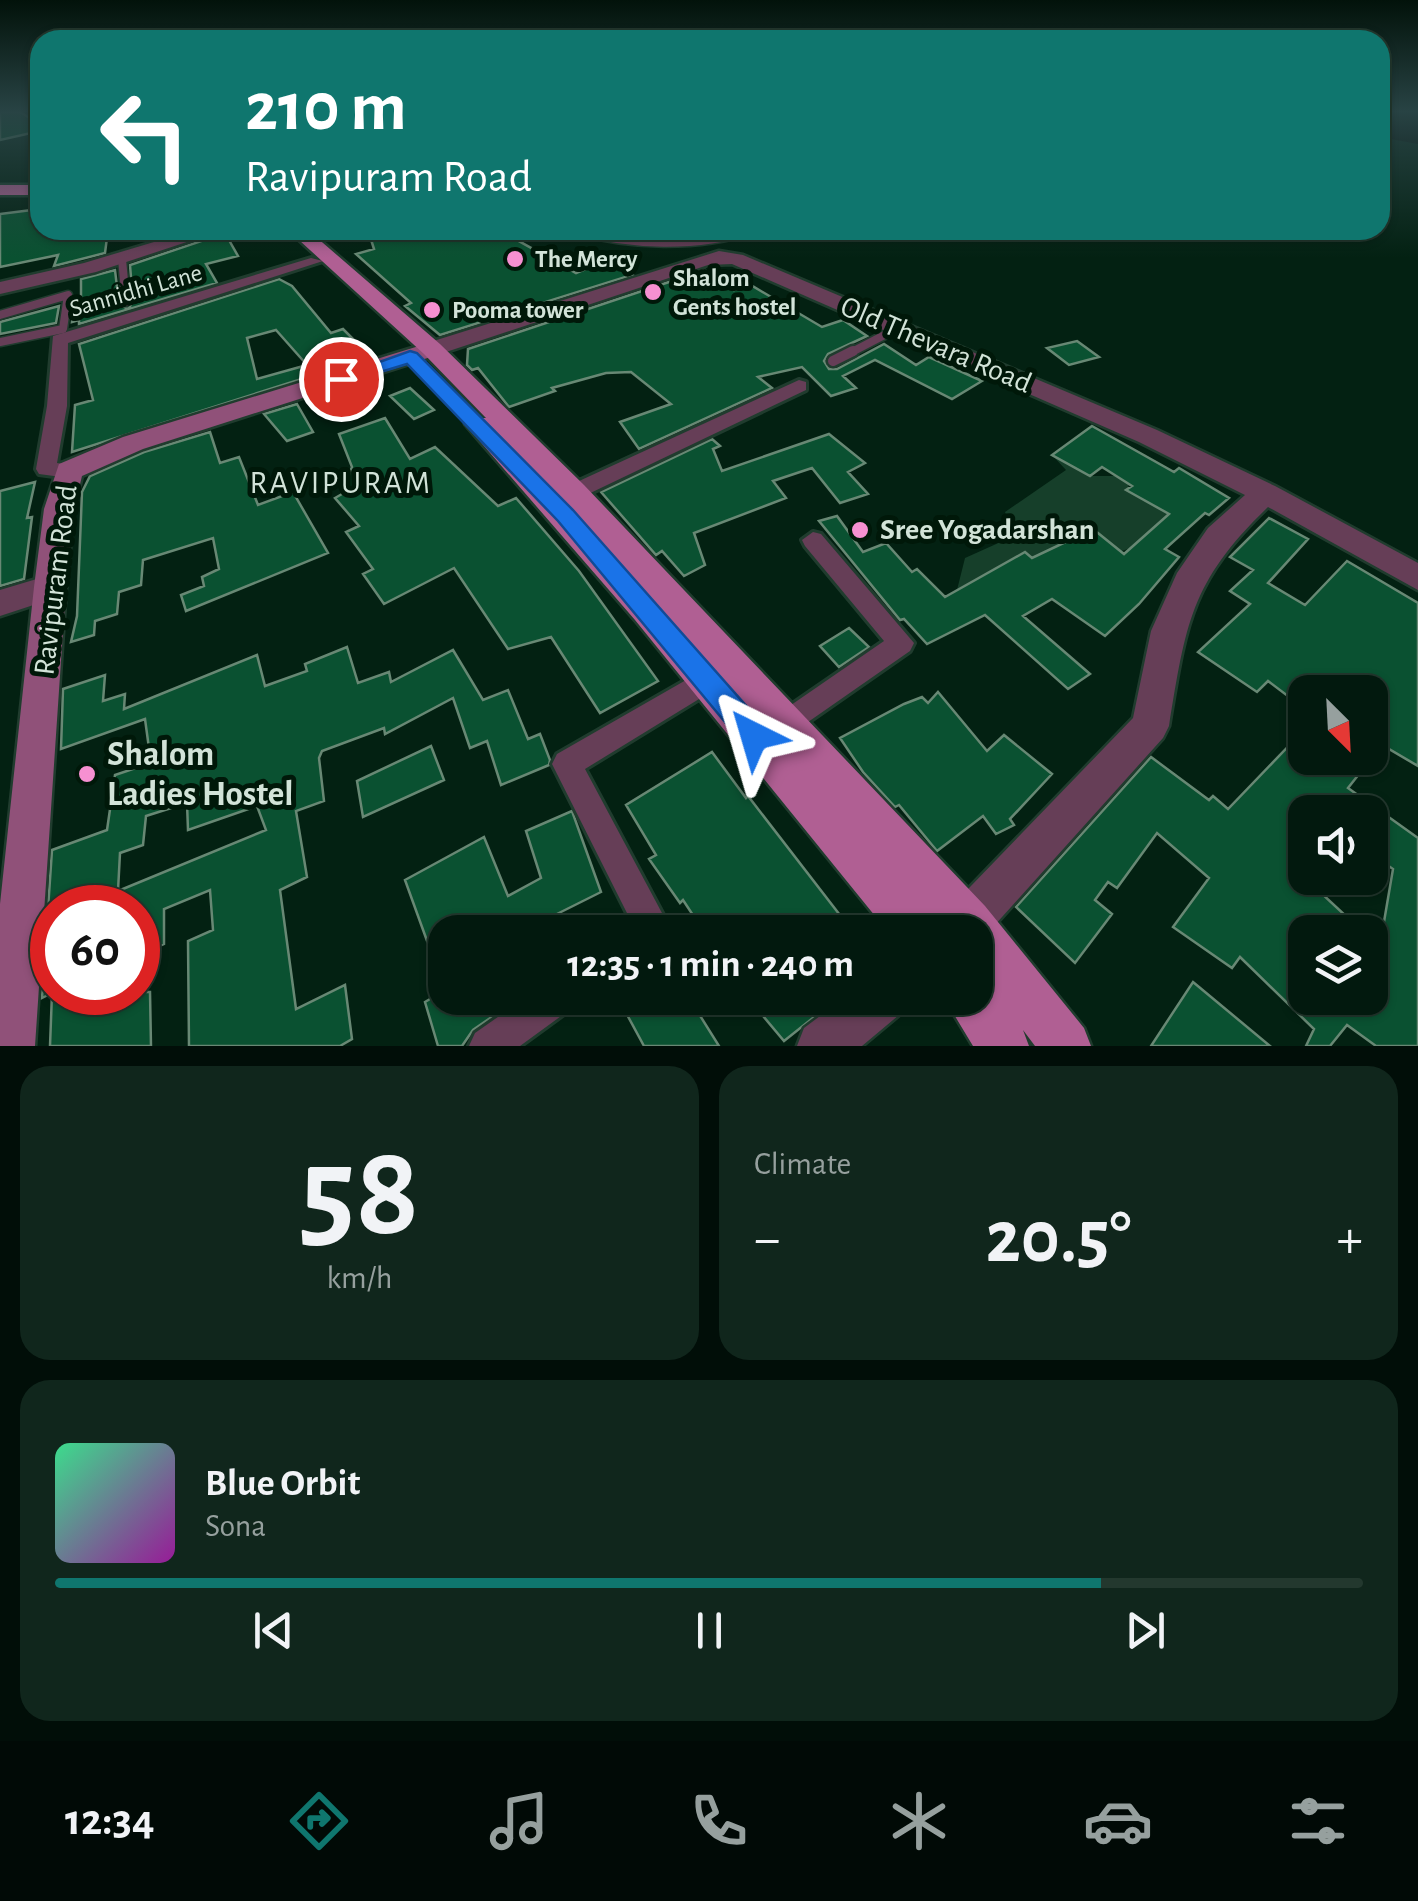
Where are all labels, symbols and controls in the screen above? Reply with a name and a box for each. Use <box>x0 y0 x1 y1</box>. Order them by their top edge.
icon: left <box>80 70 210 200</box>
text: 210 m <box>245 73 407 143</box>
text: Ravipuram Road <box>245 155 532 200</box>
place label: The Mercy <box>535 247 638 272</box>
marker: The Mercy <box>504 248 526 270</box>
street label: Sannidhi Lane <box>67 260 205 322</box>
place label: Shalom Gents hostel <box>673 266 796 320</box>
marker: Shalom Gents hostel <box>642 281 664 303</box>
street label: Old Thevara Road <box>836 291 1036 399</box>
place label: Pooma tower <box>452 298 584 323</box>
marker: Pooma tower <box>421 299 443 321</box>
pin <box>299 337 384 422</box>
icon: arrive <box>314 352 369 407</box>
district label: RAVIPURAM <box>250 467 432 499</box>
street label: Ravipuram Road <box>29 483 83 677</box>
place label: Sree Yogadarshan <box>880 515 1095 545</box>
marker: Sree Yogadarshan <box>849 519 871 541</box>
north arrow <box>1288 675 1388 775</box>
map controls <box>1288 675 1388 1015</box>
position arrow <box>702 684 806 788</box>
place label: Shalom Ladies Hostel <box>107 737 293 812</box>
marker: Shalom Ladies Hostel <box>76 763 98 785</box>
button: sound <box>1288 795 1388 895</box>
speed limit sign: 60 <box>30 885 160 1015</box>
button: layers <box>1288 915 1388 1015</box>
text: 12:35 · 1 min · 240 m <box>567 946 854 984</box>
text: 58 <box>299 1129 420 1259</box>
text: Climate <box>754 1148 851 1180</box>
text: 20.5° <box>986 1201 1131 1276</box>
text: − <box>754 1212 780 1267</box>
text: + <box>1337 1212 1363 1267</box>
text: km/h <box>326 1262 393 1294</box>
text: Blue Orbit <box>205 1465 360 1503</box>
text: Sona <box>205 1510 266 1542</box>
icon: previous <box>246 1603 301 1658</box>
icon: pause <box>682 1603 737 1658</box>
icon: next <box>1118 1603 1173 1658</box>
icon: directions <box>284 1786 354 1856</box>
icon: music <box>484 1786 554 1856</box>
icon: phone <box>684 1786 754 1856</box>
icon: climate <box>884 1786 954 1856</box>
icon: car <box>1083 1786 1153 1856</box>
icon: filters <box>1283 1786 1353 1856</box>
text: 12:34 <box>65 1798 155 1843</box>

